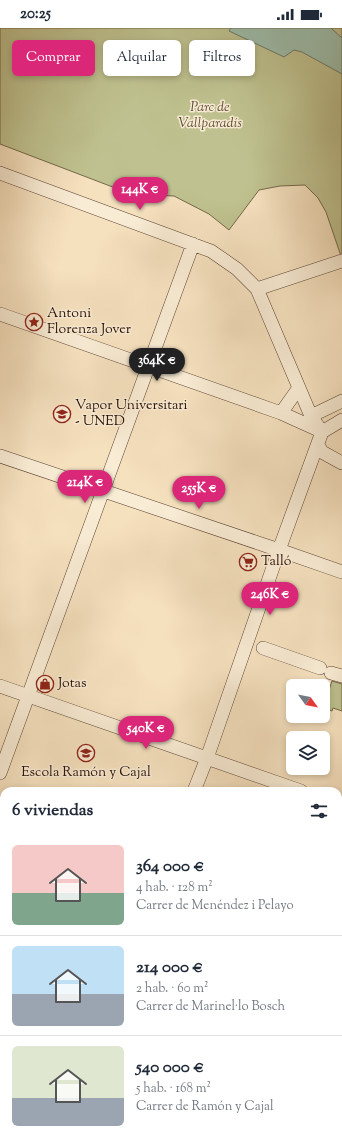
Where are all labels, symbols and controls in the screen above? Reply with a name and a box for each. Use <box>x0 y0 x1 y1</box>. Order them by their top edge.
text: 20:25 <box>20 4 51 25</box>
chip: Comprar <box>12 40 95 76</box>
chip: Alquilar <box>103 40 181 76</box>
chip: Filtros <box>189 40 255 76</box>
park label: Parc de Vallparadís <box>178 98 242 134</box>
pin: 144K € <box>107 177 173 211</box>
text: 144K € <box>121 181 159 199</box>
place label: Antoni Florenza Jover <box>47 304 132 340</box>
place icon: Antoni Florenza Jover <box>24 312 44 332</box>
pin: 364K € <box>124 348 190 382</box>
text: 364K € <box>138 352 176 370</box>
place label: Vapor Universitari - UNED <box>75 396 187 432</box>
school or university icon: Vapor Universitari - UNED <box>52 404 72 424</box>
pin: 214K € <box>52 470 118 504</box>
text: 214K € <box>66 474 104 492</box>
pin: 255K € <box>166 476 232 510</box>
text: 255K € <box>181 480 217 498</box>
supermarket icon: Talló <box>238 552 258 572</box>
place label: Talló <box>261 552 292 572</box>
pin: 246K € <box>237 582 303 616</box>
text: 246K € <box>250 586 290 604</box>
shop icon: Jotas <box>35 674 55 694</box>
place label: Jotas <box>57 674 86 694</box>
north arrow <box>286 679 330 723</box>
map controls <box>286 679 330 775</box>
pin: 540K € <box>113 716 179 750</box>
text: 540K € <box>127 720 165 738</box>
button: layers <box>286 731 330 775</box>
school or university icon: Escola Ramón y Cajal <box>76 743 96 763</box>
place label: Escola Ramón y Cajal <box>21 763 151 783</box>
text: 6 viviendas <box>12 799 93 823</box>
icon: filters <box>308 800 330 822</box>
text: 364 000 € <box>136 855 204 879</box>
icon: home <box>44 861 92 909</box>
text: 4 hab. · 128 m² <box>136 879 213 897</box>
text: Carrer de Menéndez i Pelayo <box>136 897 294 915</box>
text: 214 000 € <box>136 956 203 980</box>
icon: home <box>44 962 92 1010</box>
text: 2 hab. · 60 m² <box>136 980 208 998</box>
text: Carrer de Marinel·lo Bosch <box>136 998 285 1016</box>
text: 540 000 € <box>136 1056 204 1080</box>
icon: home <box>44 1062 92 1110</box>
text: 5 hab. · 168 m² <box>136 1080 211 1098</box>
text: Carrer de Ramón y Cajal <box>136 1098 274 1116</box>

